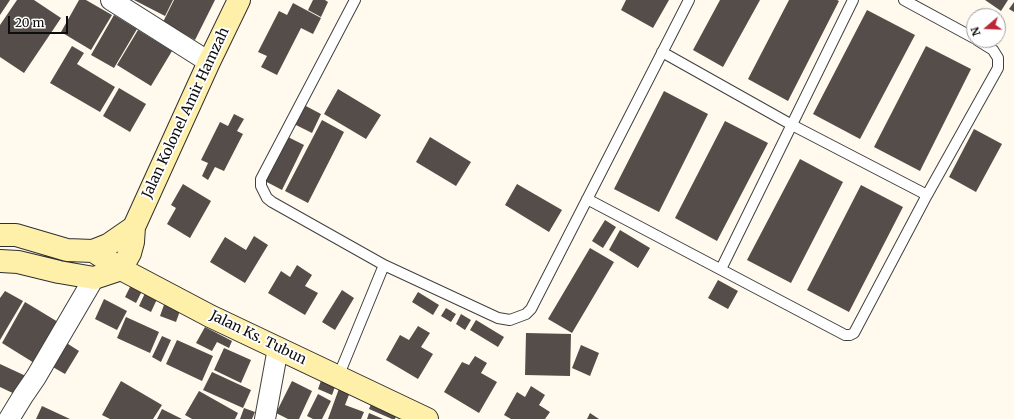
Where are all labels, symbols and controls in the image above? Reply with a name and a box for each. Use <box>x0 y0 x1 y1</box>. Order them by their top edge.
scale bar <box>10 8 70 34</box>
north arrow <box>966 8 1006 48</box>
text: 20 m <box>15 15 44 30</box>
street label: Jalan Kolonel Amir Hamzah <box>139 25 233 201</box>
text: N <box>968 25 984 38</box>
street label: Jalan Ks. Tubun <box>207 307 309 369</box>

